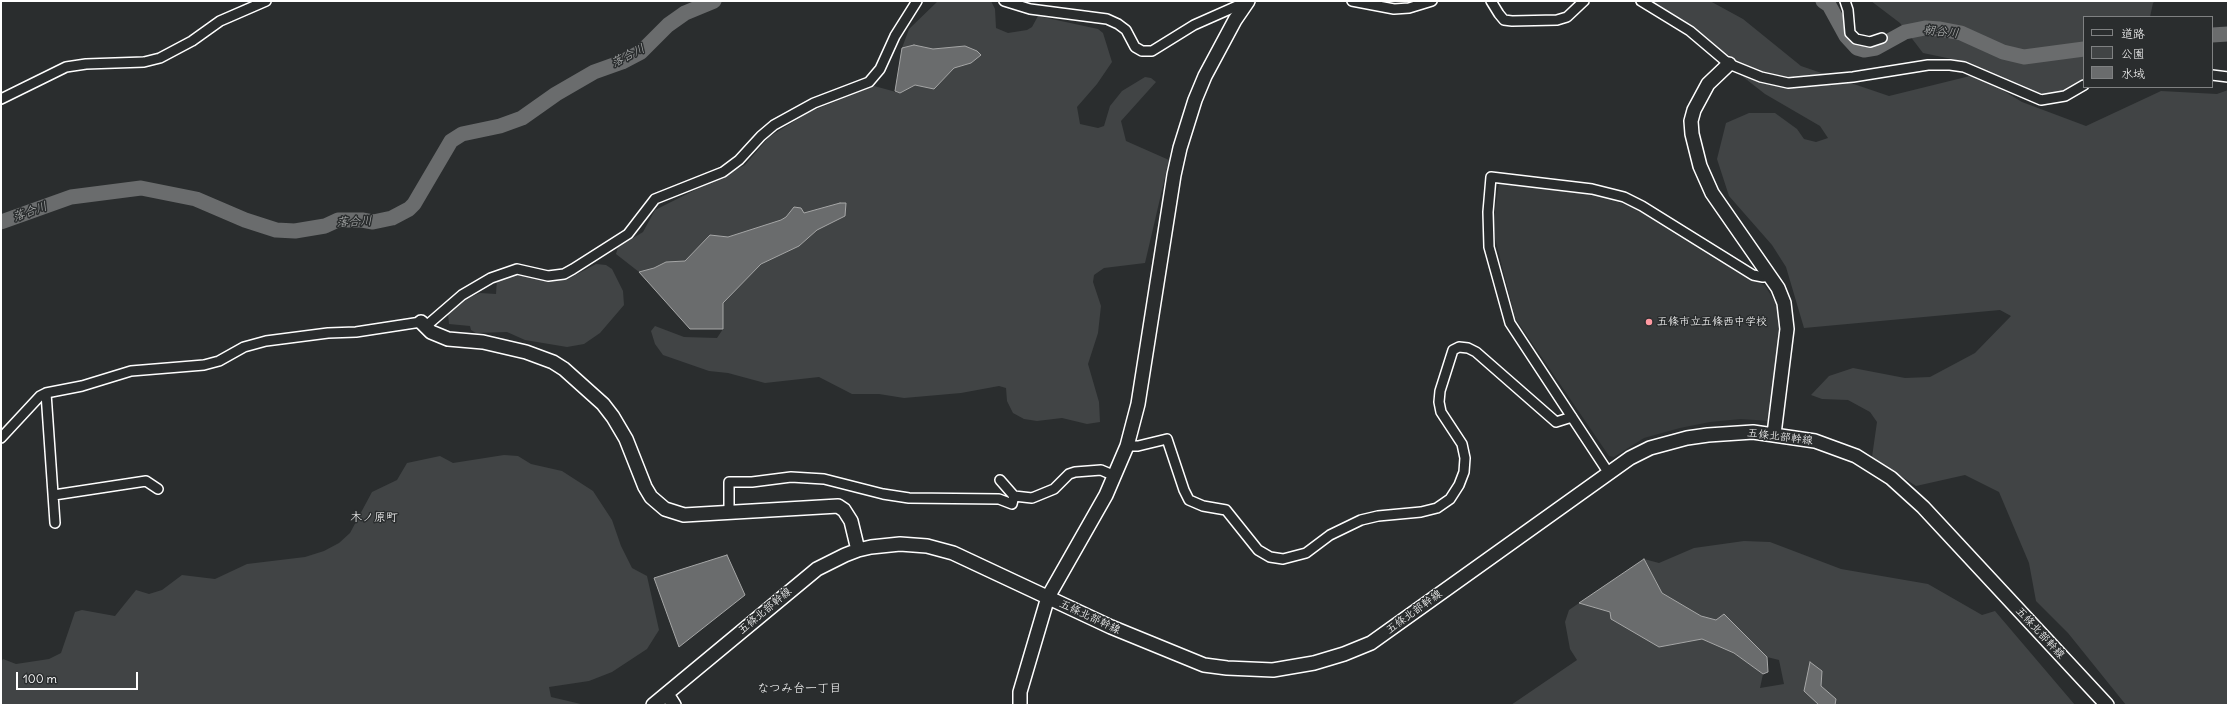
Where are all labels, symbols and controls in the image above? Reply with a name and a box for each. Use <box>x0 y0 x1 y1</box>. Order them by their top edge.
legend <box>2083 16 2213 88</box>
water label: 朝谷川 <box>1922 23 1960 41</box>
text: 道路 <box>2121 26 2145 41</box>
water label: 落合川 <box>609 41 647 71</box>
text: 公園 <box>2121 46 2145 61</box>
text: 水域 <box>2121 66 2145 81</box>
water label: 落合川 <box>11 199 49 225</box>
water label: 落合川 <box>336 214 372 230</box>
place label: 五條市立五條西中学校 <box>1657 315 1767 329</box>
marker: 五條市立五條西中学校 <box>1644 317 1654 327</box>
street label: 五條北部幹線 <box>1746 426 1814 448</box>
district label: 木ノ原町 <box>350 511 398 525</box>
street label: 五條北部幹線 <box>735 585 795 637</box>
street label: 五條北部幹線 <box>1383 587 1445 637</box>
street label: 五條北部幹線 <box>1057 597 1123 637</box>
street label: 五條北部幹線 <box>2013 604 2067 662</box>
scale bar <box>18 664 140 690</box>
text: 100 m <box>23 671 57 686</box>
district label: なつみ台一丁目 <box>757 682 841 696</box>

